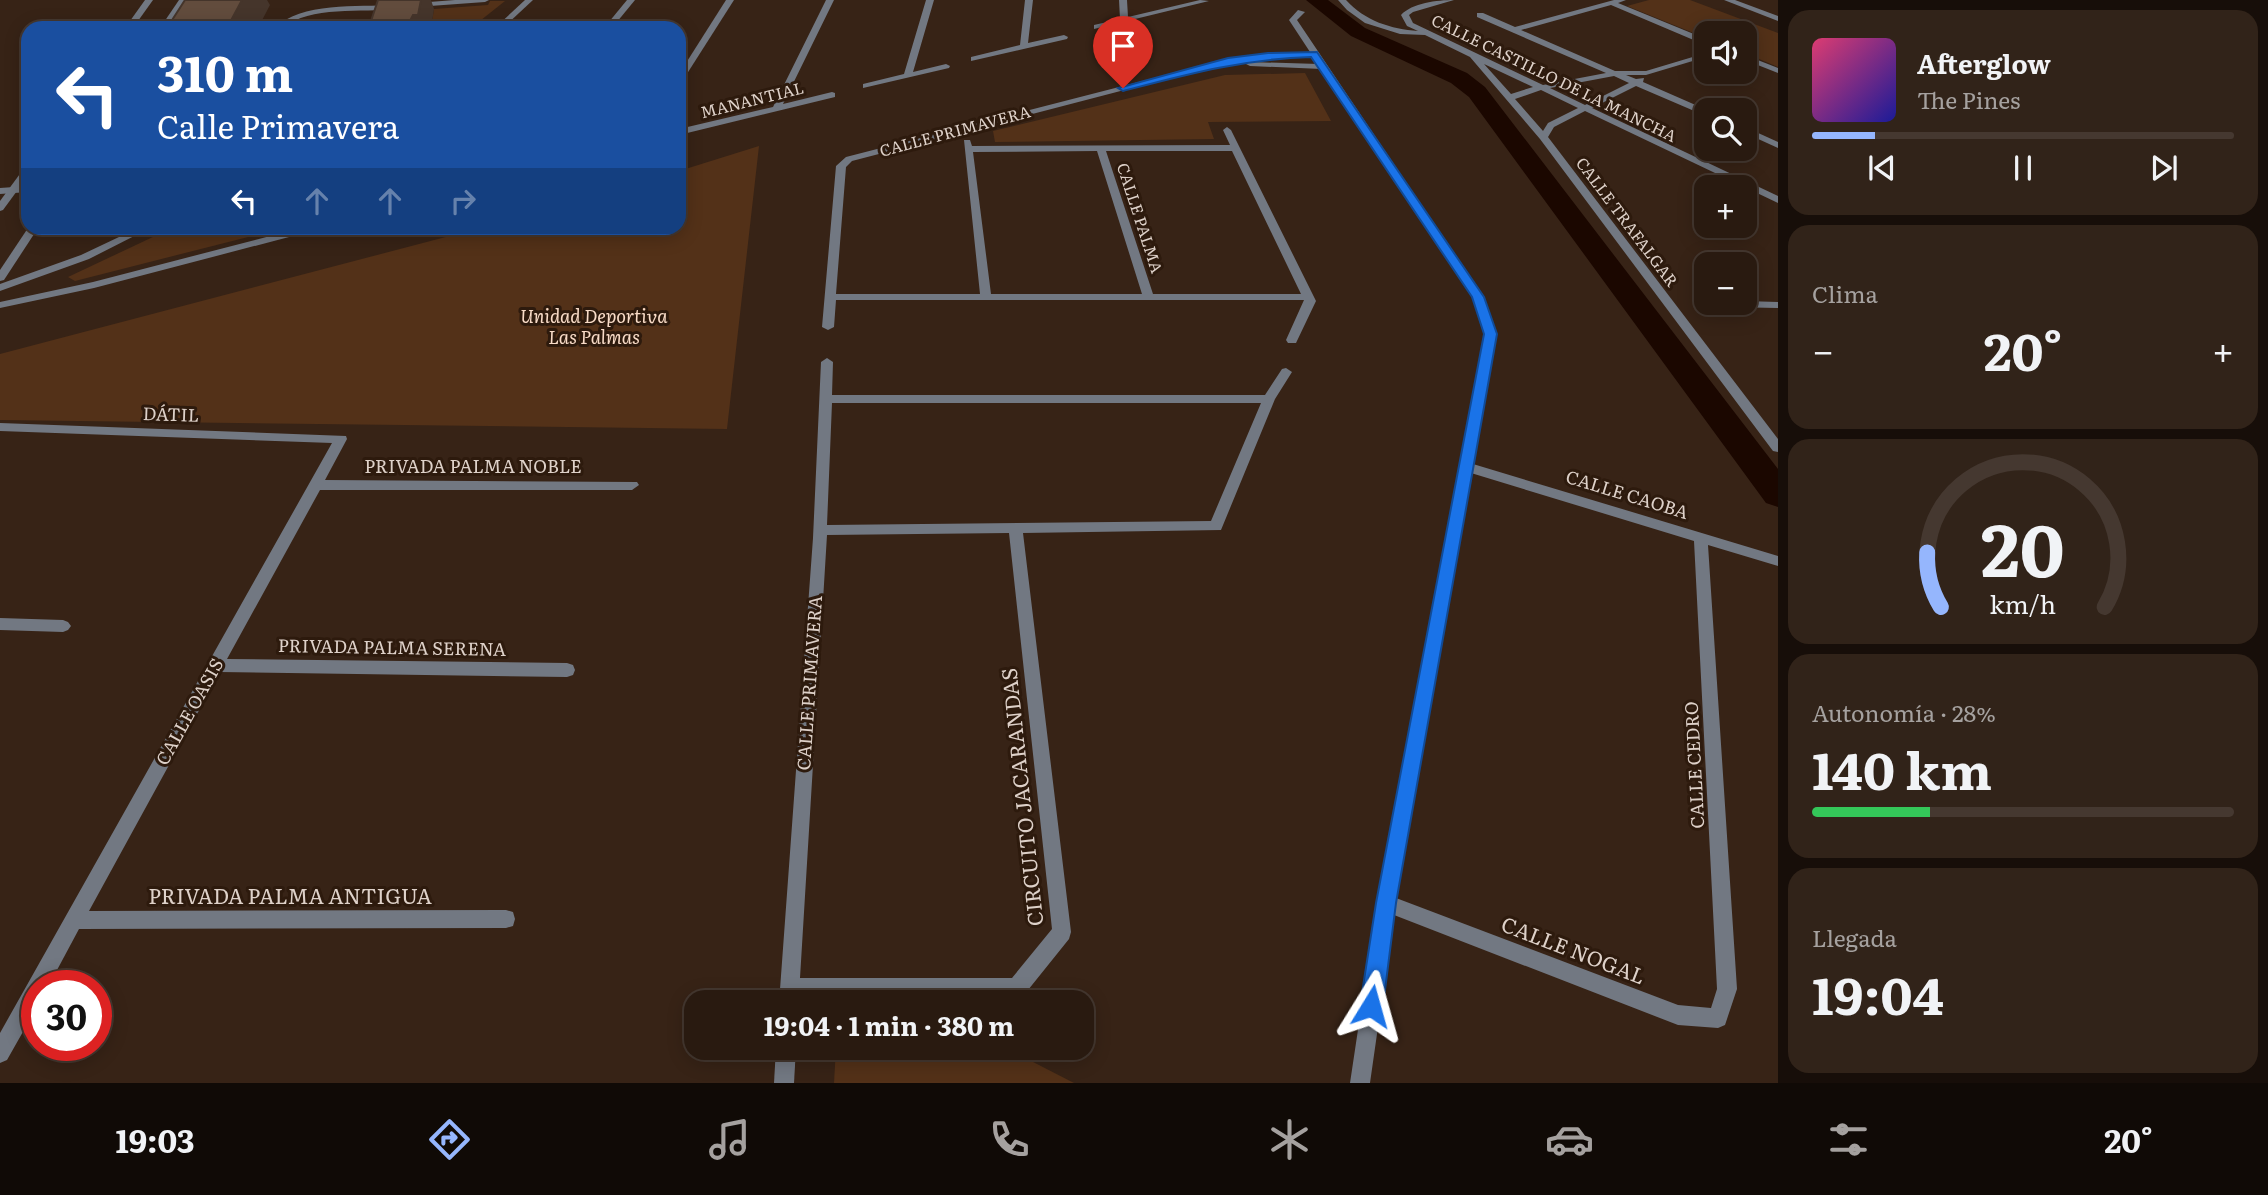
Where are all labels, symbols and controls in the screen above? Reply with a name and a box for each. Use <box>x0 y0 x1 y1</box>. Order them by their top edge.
street label: CALLE CASTILLO DE LA MANCHA <box>1428 7 1681 147</box>
pin <box>1093 16 1153 88</box>
map controls <box>1694 21 1757 315</box>
button: sound <box>1694 21 1757 84</box>
icon: arrive <box>1104 27 1142 65</box>
text: 310 m <box>157 34 293 107</box>
text: Afterglow <box>1917 43 2051 82</box>
icon: left <box>42 49 133 140</box>
street label: MANANTIAL <box>698 75 806 123</box>
text: The Pines <box>1917 82 2020 116</box>
street label: CALLE PRIMAVERA <box>876 98 1033 162</box>
button: search <box>1694 98 1757 161</box>
text: Calle Primavera <box>157 101 399 149</box>
icon: previous <box>1863 149 1901 187</box>
icon: pause <box>2004 149 2042 187</box>
icon: next <box>2145 149 2183 187</box>
street label: CALLE TRAFALGAR <box>1571 151 1685 292</box>
street label: CALLE PALMA <box>1112 159 1170 276</box>
button: + <box>1694 175 1757 238</box>
icon: left <box>225 182 263 220</box>
icon: ahead <box>298 182 336 220</box>
icon: ahead <box>371 182 409 220</box>
icon: right <box>444 182 482 220</box>
button: − <box>1694 252 1757 315</box>
text: Clima <box>1812 276 1878 310</box>
park label: Unidad Deportiva Las Palmas <box>520 302 668 350</box>
text: 20° <box>1984 310 2062 387</box>
text: − <box>1812 320 1834 377</box>
text: + <box>2212 320 2234 377</box>
street label: DÁTIL <box>142 399 200 428</box>
street label: PRIVADA PALMA NOBLE <box>364 452 582 479</box>
street label: CALLE CAOBA <box>1563 462 1692 525</box>
text: 20 <box>1981 492 2065 600</box>
text: km/h <box>1990 585 2056 622</box>
street label: CALLE PRIMAVERA <box>789 595 828 771</box>
street label: PRIVADA PALMA SERENA <box>278 631 506 662</box>
street label: CALLE OASIS <box>148 653 229 770</box>
street label: CIRCUITO JACARANDAS <box>992 667 1049 928</box>
text: Autonomía · 28% <box>1812 695 1996 729</box>
street label: CALLE CEDRO <box>1677 701 1710 829</box>
text: 140 km <box>1812 729 1992 806</box>
street label: PRIVADA PALMA ANTIGUA <box>148 879 432 910</box>
street label: CALLE NOGAL <box>1497 907 1650 990</box>
text: Llegada <box>1812 920 1897 954</box>
text: 19:04 <box>1812 954 1944 1031</box>
position arrow <box>1334 969 1408 1043</box>
speed limit sign: 30 <box>21 970 112 1061</box>
text: 19:04 · 1 min · 380 m <box>764 1005 1014 1044</box>
text: 19:03 <box>115 1115 195 1163</box>
icon: directions <box>425 1115 474 1164</box>
icon: music <box>705 1115 754 1164</box>
icon: phone <box>985 1115 1034 1164</box>
icon: climate <box>1265 1115 1314 1164</box>
icon: car <box>1545 1115 1594 1164</box>
icon: filters <box>1824 1115 1873 1164</box>
text: 20° <box>2104 1115 2153 1163</box>

